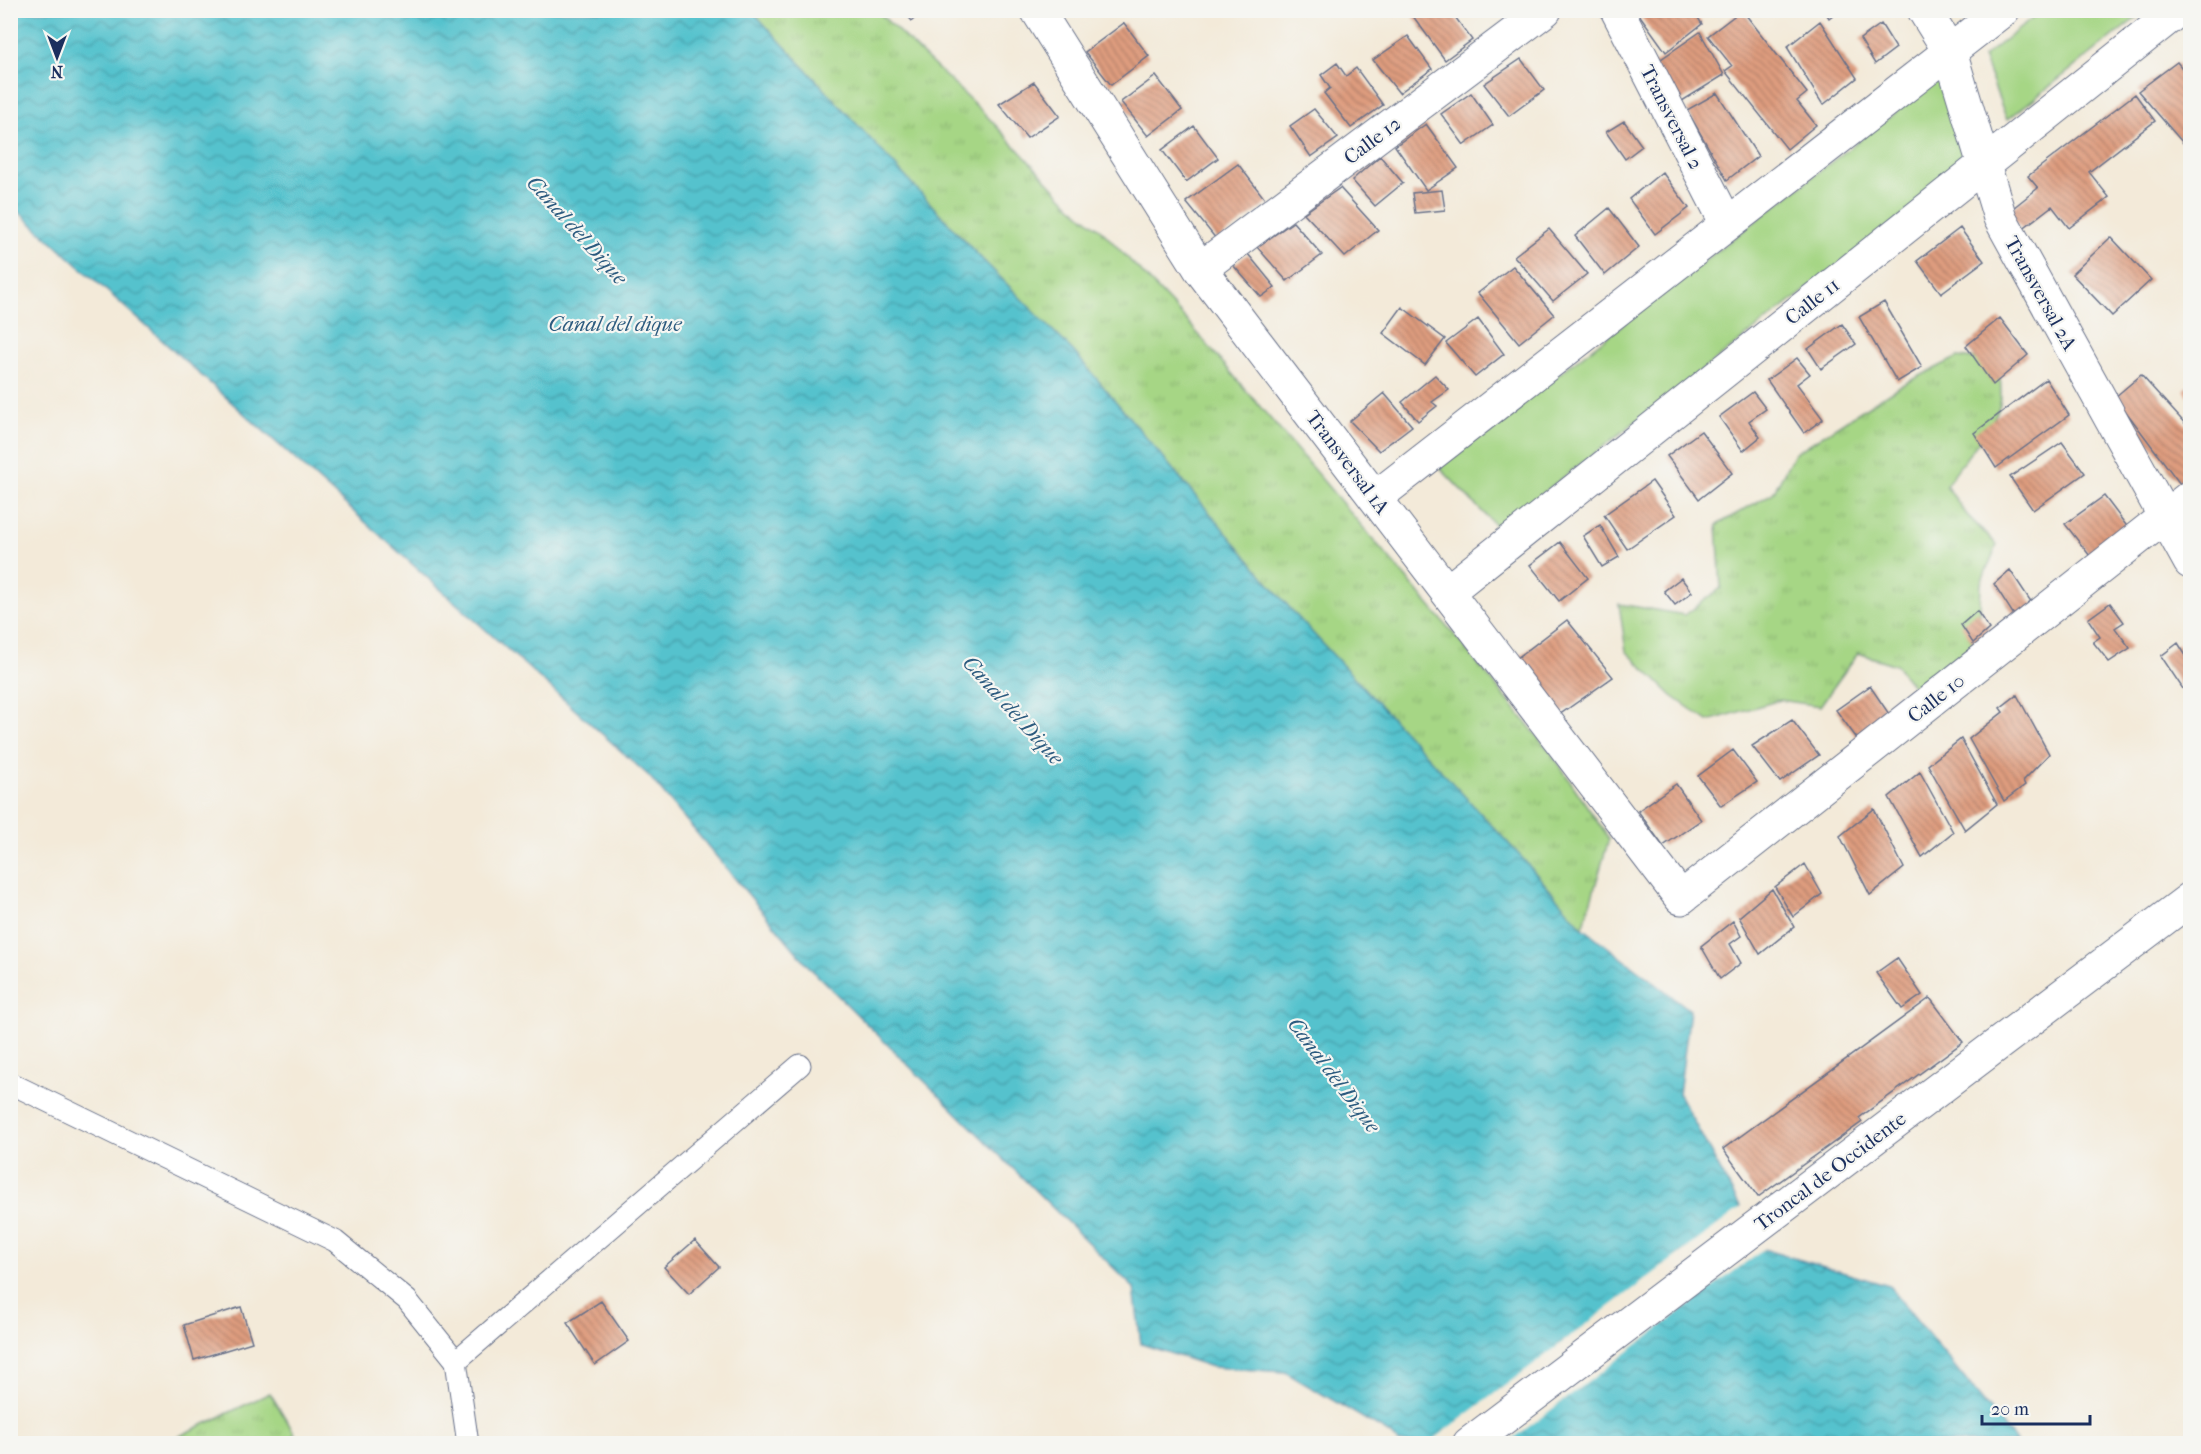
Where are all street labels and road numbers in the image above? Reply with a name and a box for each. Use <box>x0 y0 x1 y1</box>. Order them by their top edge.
street label: Transversal 2 <box>1636 61 1708 173</box>
street label: Calle 12 <box>1339 112 1405 169</box>
street label: Transversal 2A <box>2000 232 2082 355</box>
street label: Calle 11 <box>1781 273 1844 330</box>
street label: Transversal 1A <box>1301 406 1395 519</box>
street label: Calle 10 <box>1903 669 1969 728</box>
street label: Troncal de Occidente <box>1750 1107 1911 1236</box>

